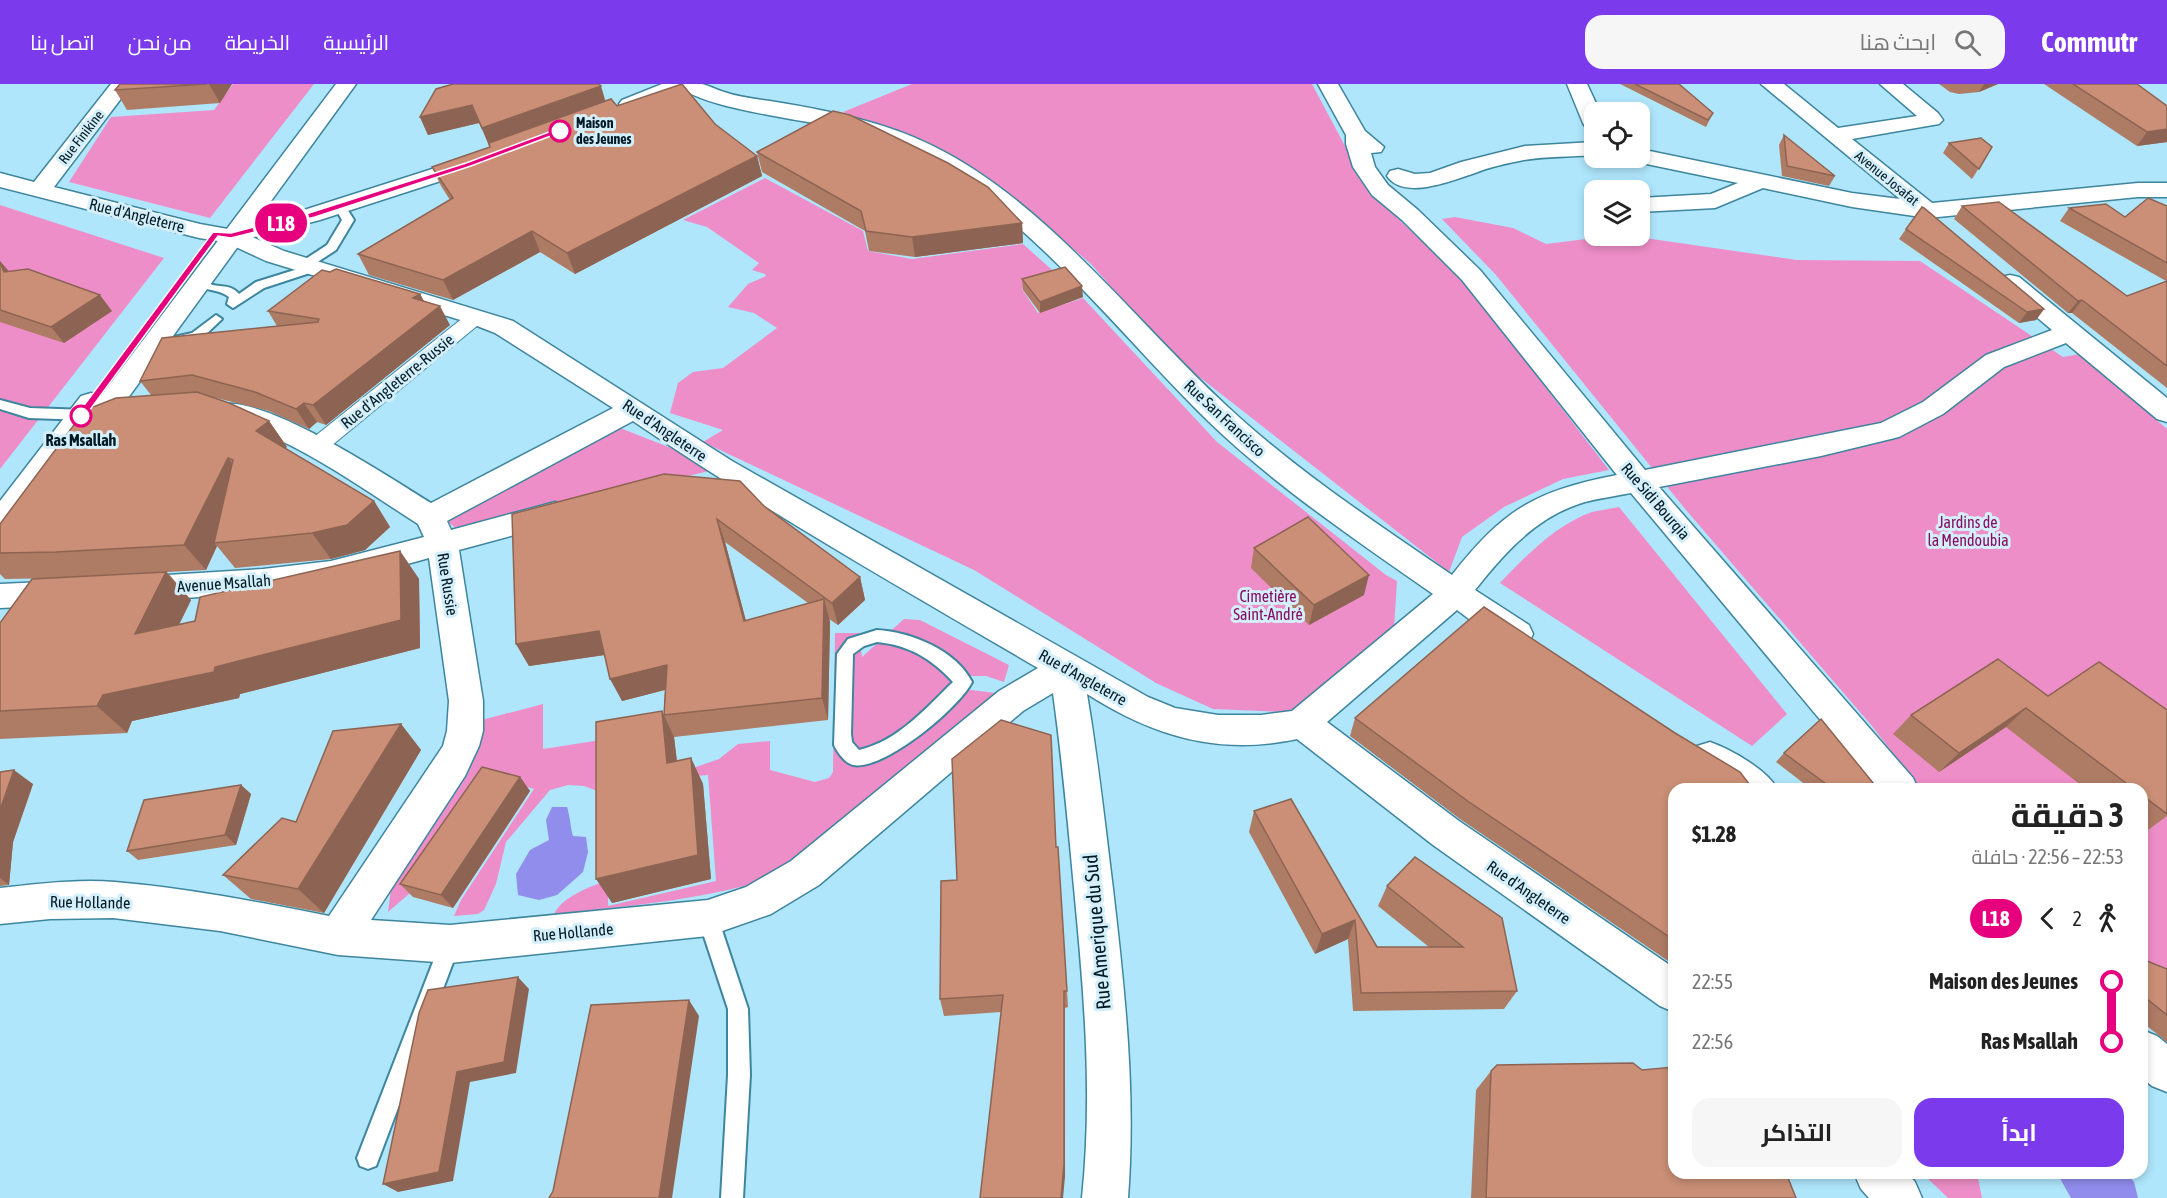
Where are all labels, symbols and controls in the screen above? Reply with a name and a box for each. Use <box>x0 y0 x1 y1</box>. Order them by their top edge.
search box <box>1585 15 2005 69</box>
icon: search <box>1951 26 1984 59</box>
text: Commutr <box>2041 26 2137 58</box>
text: ابحث هنا <box>1860 29 1936 55</box>
text: اتصل بنا <box>30 30 95 54</box>
text: من نحن <box>128 30 192 54</box>
text: الخريطة <box>225 30 290 54</box>
text: الرئيسية <box>323 30 389 54</box>
map controls <box>1584 102 1650 246</box>
button: locate <box>1584 102 1650 168</box>
street label: Rue Finikine <box>55 107 107 167</box>
place label: Maison des Jeunes <box>576 115 632 147</box>
marker: Maison des Jeunes <box>549 120 571 142</box>
street label: Avenue Josafat <box>1852 147 1922 209</box>
button: layers <box>1584 180 1650 246</box>
street label: Rue d'Angleterre <box>87 194 187 237</box>
line badge: L18 <box>246 204 316 242</box>
text: L18 <box>267 211 295 235</box>
street label: Rue d'Angleterre-Russie <box>337 330 458 433</box>
street label: Rue San Francisco <box>1181 376 1269 460</box>
street label: Rue d'Angleterre <box>619 395 711 466</box>
marker: Ras Msallah <box>70 405 92 427</box>
place label: Ras Msallah <box>46 431 117 449</box>
street label: Rue Sidi Bourqia <box>1617 459 1694 544</box>
park label: Jardins de la Mendoubia <box>1927 513 2009 549</box>
street label: Rue Russie <box>434 551 462 617</box>
street label: Avenue Msallah <box>177 571 271 595</box>
park label: Cimetière Saint-André <box>1233 587 1303 623</box>
street label: Rue d'Angleterre <box>1035 645 1130 709</box>
text: 3 دقيقة <box>2011 796 2124 834</box>
text: $1.28 <box>1692 821 1736 847</box>
text: 22:53 – 22:56 · حافلة <box>1972 845 2124 868</box>
street label: Rue Amerique du Sud <box>1078 854 1115 1011</box>
street label: Rue d'Angleterre <box>1483 857 1574 928</box>
street label: Rue Hollande <box>50 892 130 912</box>
icon: back <box>2031 902 2064 935</box>
icon: walk <box>2091 902 2124 935</box>
text: L18 <box>1982 906 2010 930</box>
text: 2 <box>2073 907 2082 930</box>
street label: Rue Hollande <box>532 920 614 944</box>
text: Maison des Jeunes <box>1929 968 2078 994</box>
text: 22:55 <box>1692 970 1733 993</box>
text: Ras Msallah <box>1981 1028 2078 1054</box>
text: 22:56 <box>1692 1030 1733 1053</box>
button: التذاكر <box>1692 1098 1902 1167</box>
button: ابدأ <box>1914 1098 2124 1167</box>

